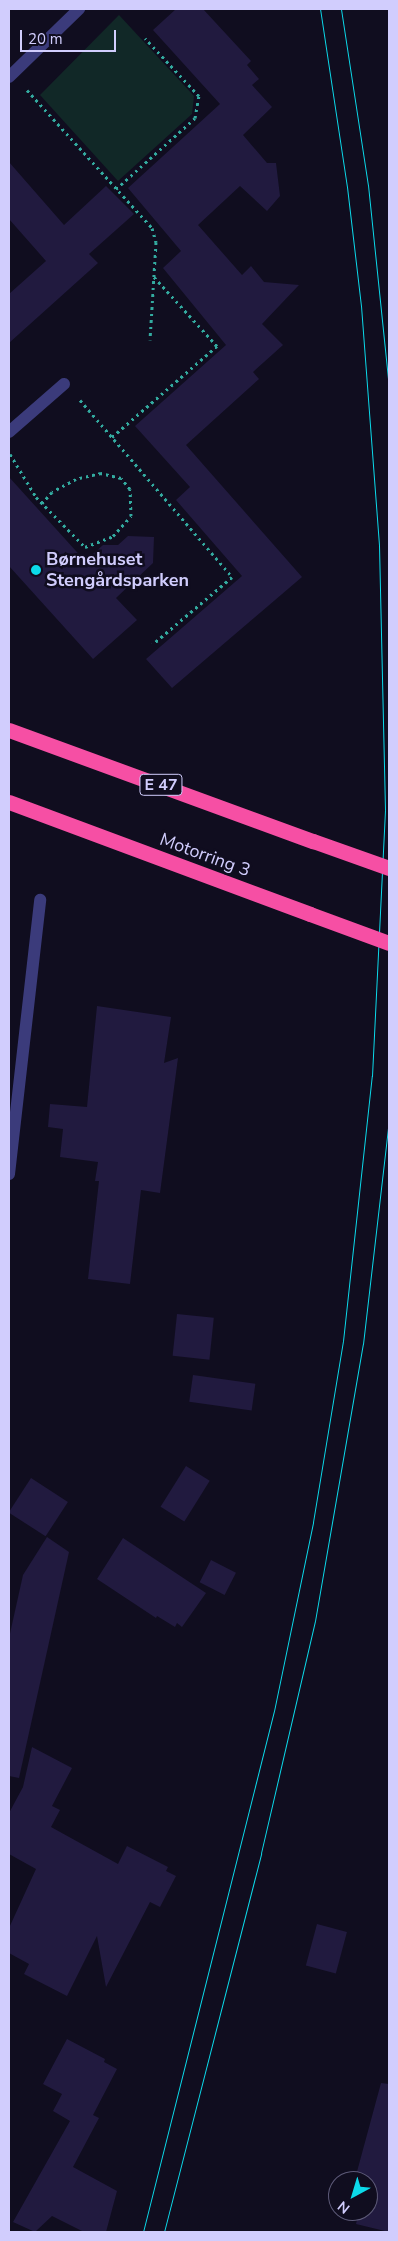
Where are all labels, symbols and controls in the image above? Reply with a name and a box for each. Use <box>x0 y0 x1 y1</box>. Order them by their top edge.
scale bar <box>22 20 119 52</box>
text: 20 m <box>28 29 63 49</box>
place label: Børnehuset Stengårdsparken <box>46 549 189 592</box>
marker: Børnehuset Stengårdsparken <box>30 564 42 576</box>
road number: E 47 <box>138 772 184 798</box>
street label: Motorring 3 <box>157 829 253 881</box>
north arrow <box>328 2171 378 2221</box>
text: N <box>334 2197 354 2218</box>

